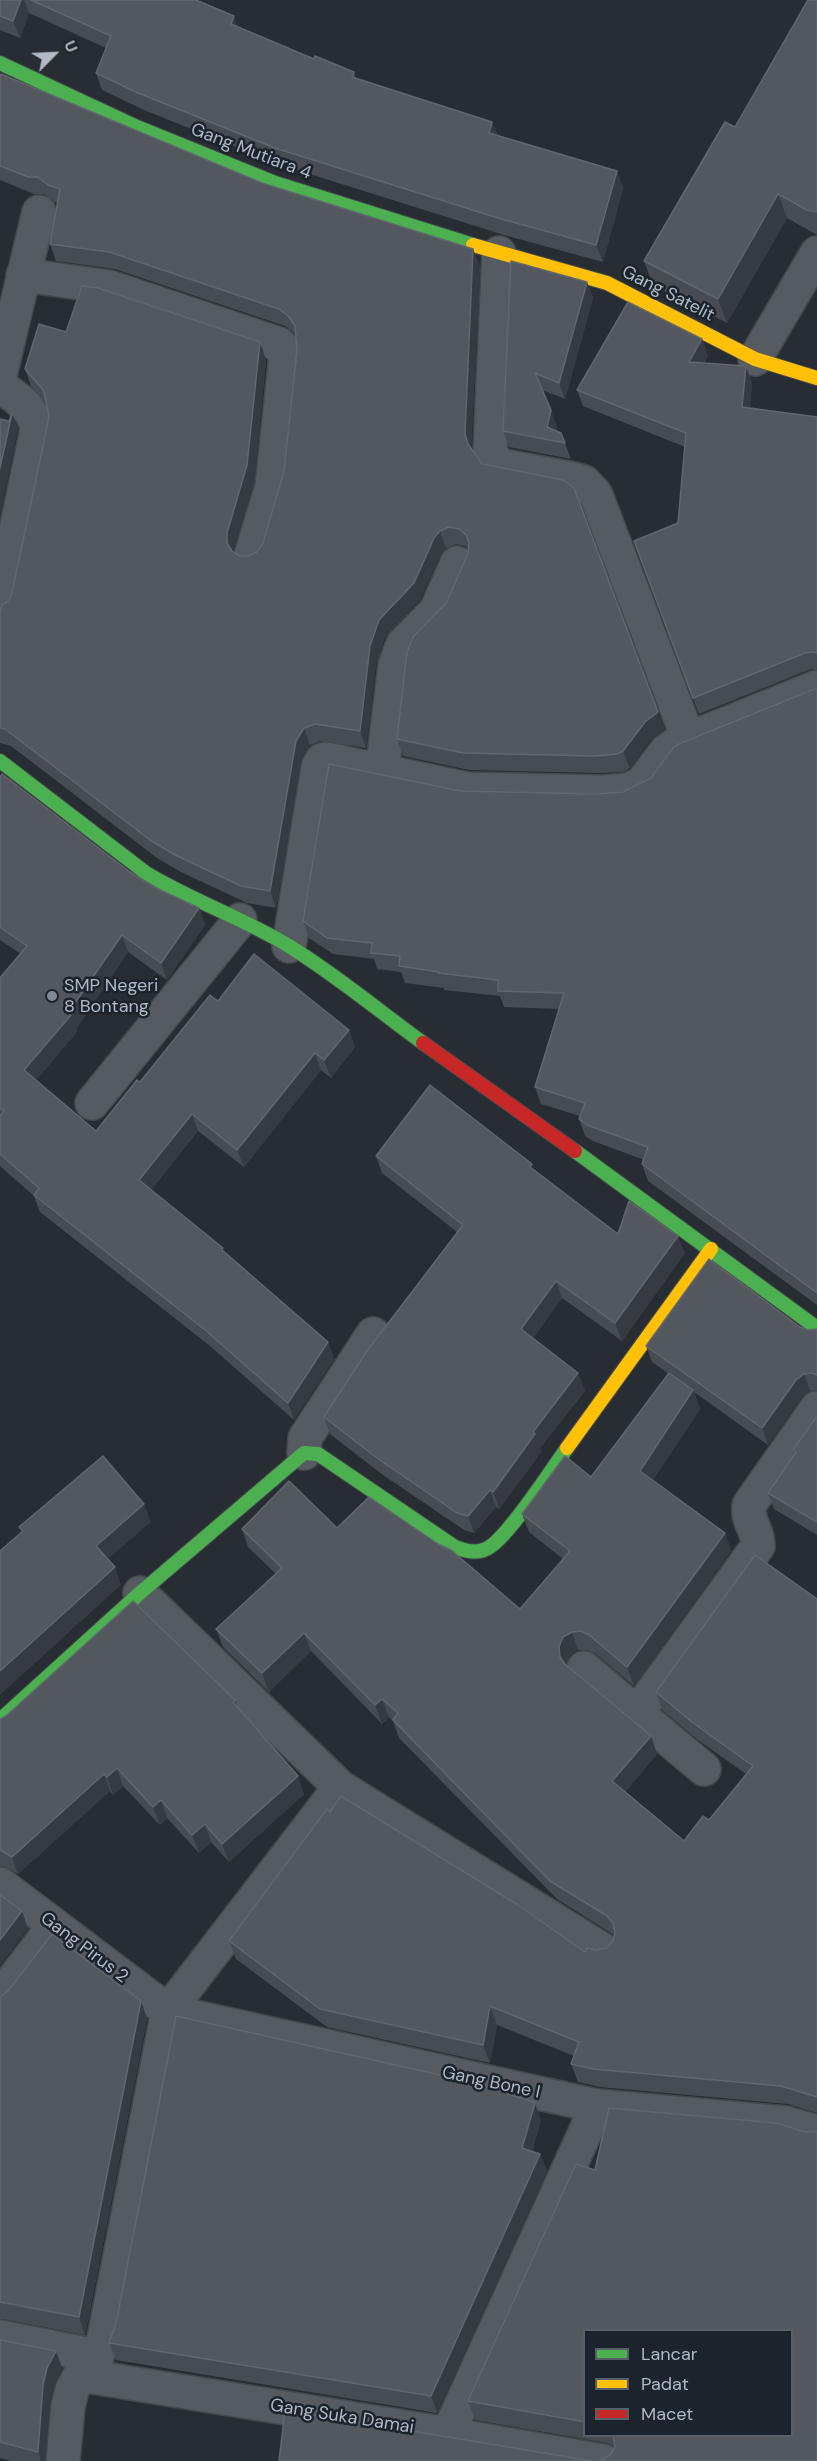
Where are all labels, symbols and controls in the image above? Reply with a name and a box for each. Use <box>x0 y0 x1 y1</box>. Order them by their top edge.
north arrow <box>24 24 84 84</box>
text: U <box>59 37 83 56</box>
street label: Gang Mutiara 4 <box>188 119 314 185</box>
street label: Gang Satelit <box>618 261 718 327</box>
place label: SMP Negeri 8 Bontang <box>64 975 158 1018</box>
marker: SMP Negeri 8 Bontang <box>45 989 59 1003</box>
street label: Gang Pirus 2 <box>36 1908 132 1988</box>
street label: Gang Bone I <box>440 2062 542 2104</box>
legend <box>583 2329 793 2437</box>
text: Lancar <box>641 2342 697 2366</box>
text: Padat <box>641 2372 689 2396</box>
street label: Gang Suka Damai <box>269 2395 415 2439</box>
text: Macet <box>641 2402 693 2426</box>

